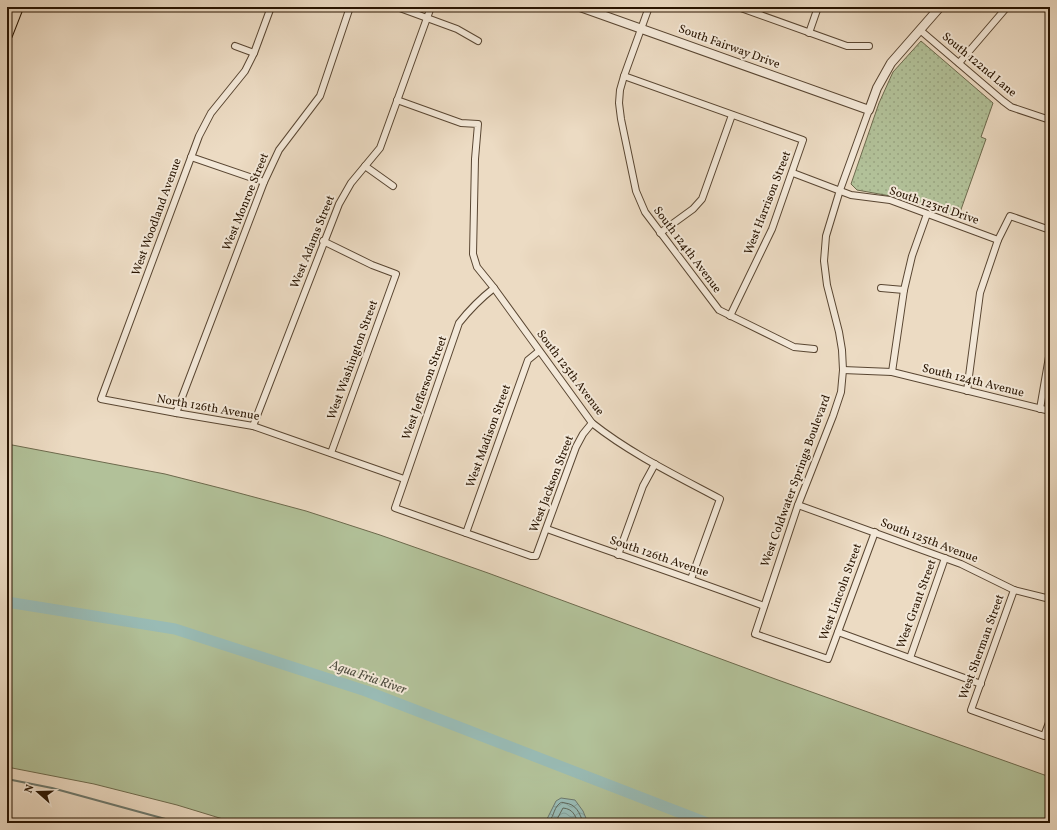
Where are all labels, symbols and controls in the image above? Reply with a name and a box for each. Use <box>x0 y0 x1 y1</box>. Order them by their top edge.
street label: South Fairway Drive <box>676 21 782 73</box>
street label: South 122nd Lane <box>938 29 1020 101</box>
street label: West Harrison Street <box>741 149 795 257</box>
street label: West Monroe Street <box>219 151 273 253</box>
street label: West Woodland Avenue <box>128 156 186 278</box>
street label: South 123rd Drive <box>887 183 981 229</box>
street label: West Adams Street <box>287 193 339 291</box>
street label: South 124th Avenue <box>649 203 725 297</box>
street label: West Washington Street <box>324 298 382 422</box>
street label: South 125th Avenue <box>532 327 608 419</box>
street label: West Jefferson Street <box>399 334 451 442</box>
street label: South 124th Avenue <box>920 361 1026 401</box>
street label: West Madison Street <box>463 382 515 490</box>
street label: North 126th Avenue <box>155 391 261 425</box>
street label: West Coldwater Springs Boulevard <box>757 392 835 569</box>
street label: West Jackson Street <box>526 433 578 535</box>
street label: South 125th Avenue <box>878 515 980 567</box>
street label: South 126th Avenue <box>607 533 711 582</box>
street label: West Lincoln Street <box>816 541 866 643</box>
street label: West Grant Street <box>893 557 941 651</box>
street label: West Sherman Street <box>956 592 1008 702</box>
water label: Agua Fria River <box>326 656 409 700</box>
north arrow <box>18 772 58 812</box>
text: N <box>22 783 38 795</box>

